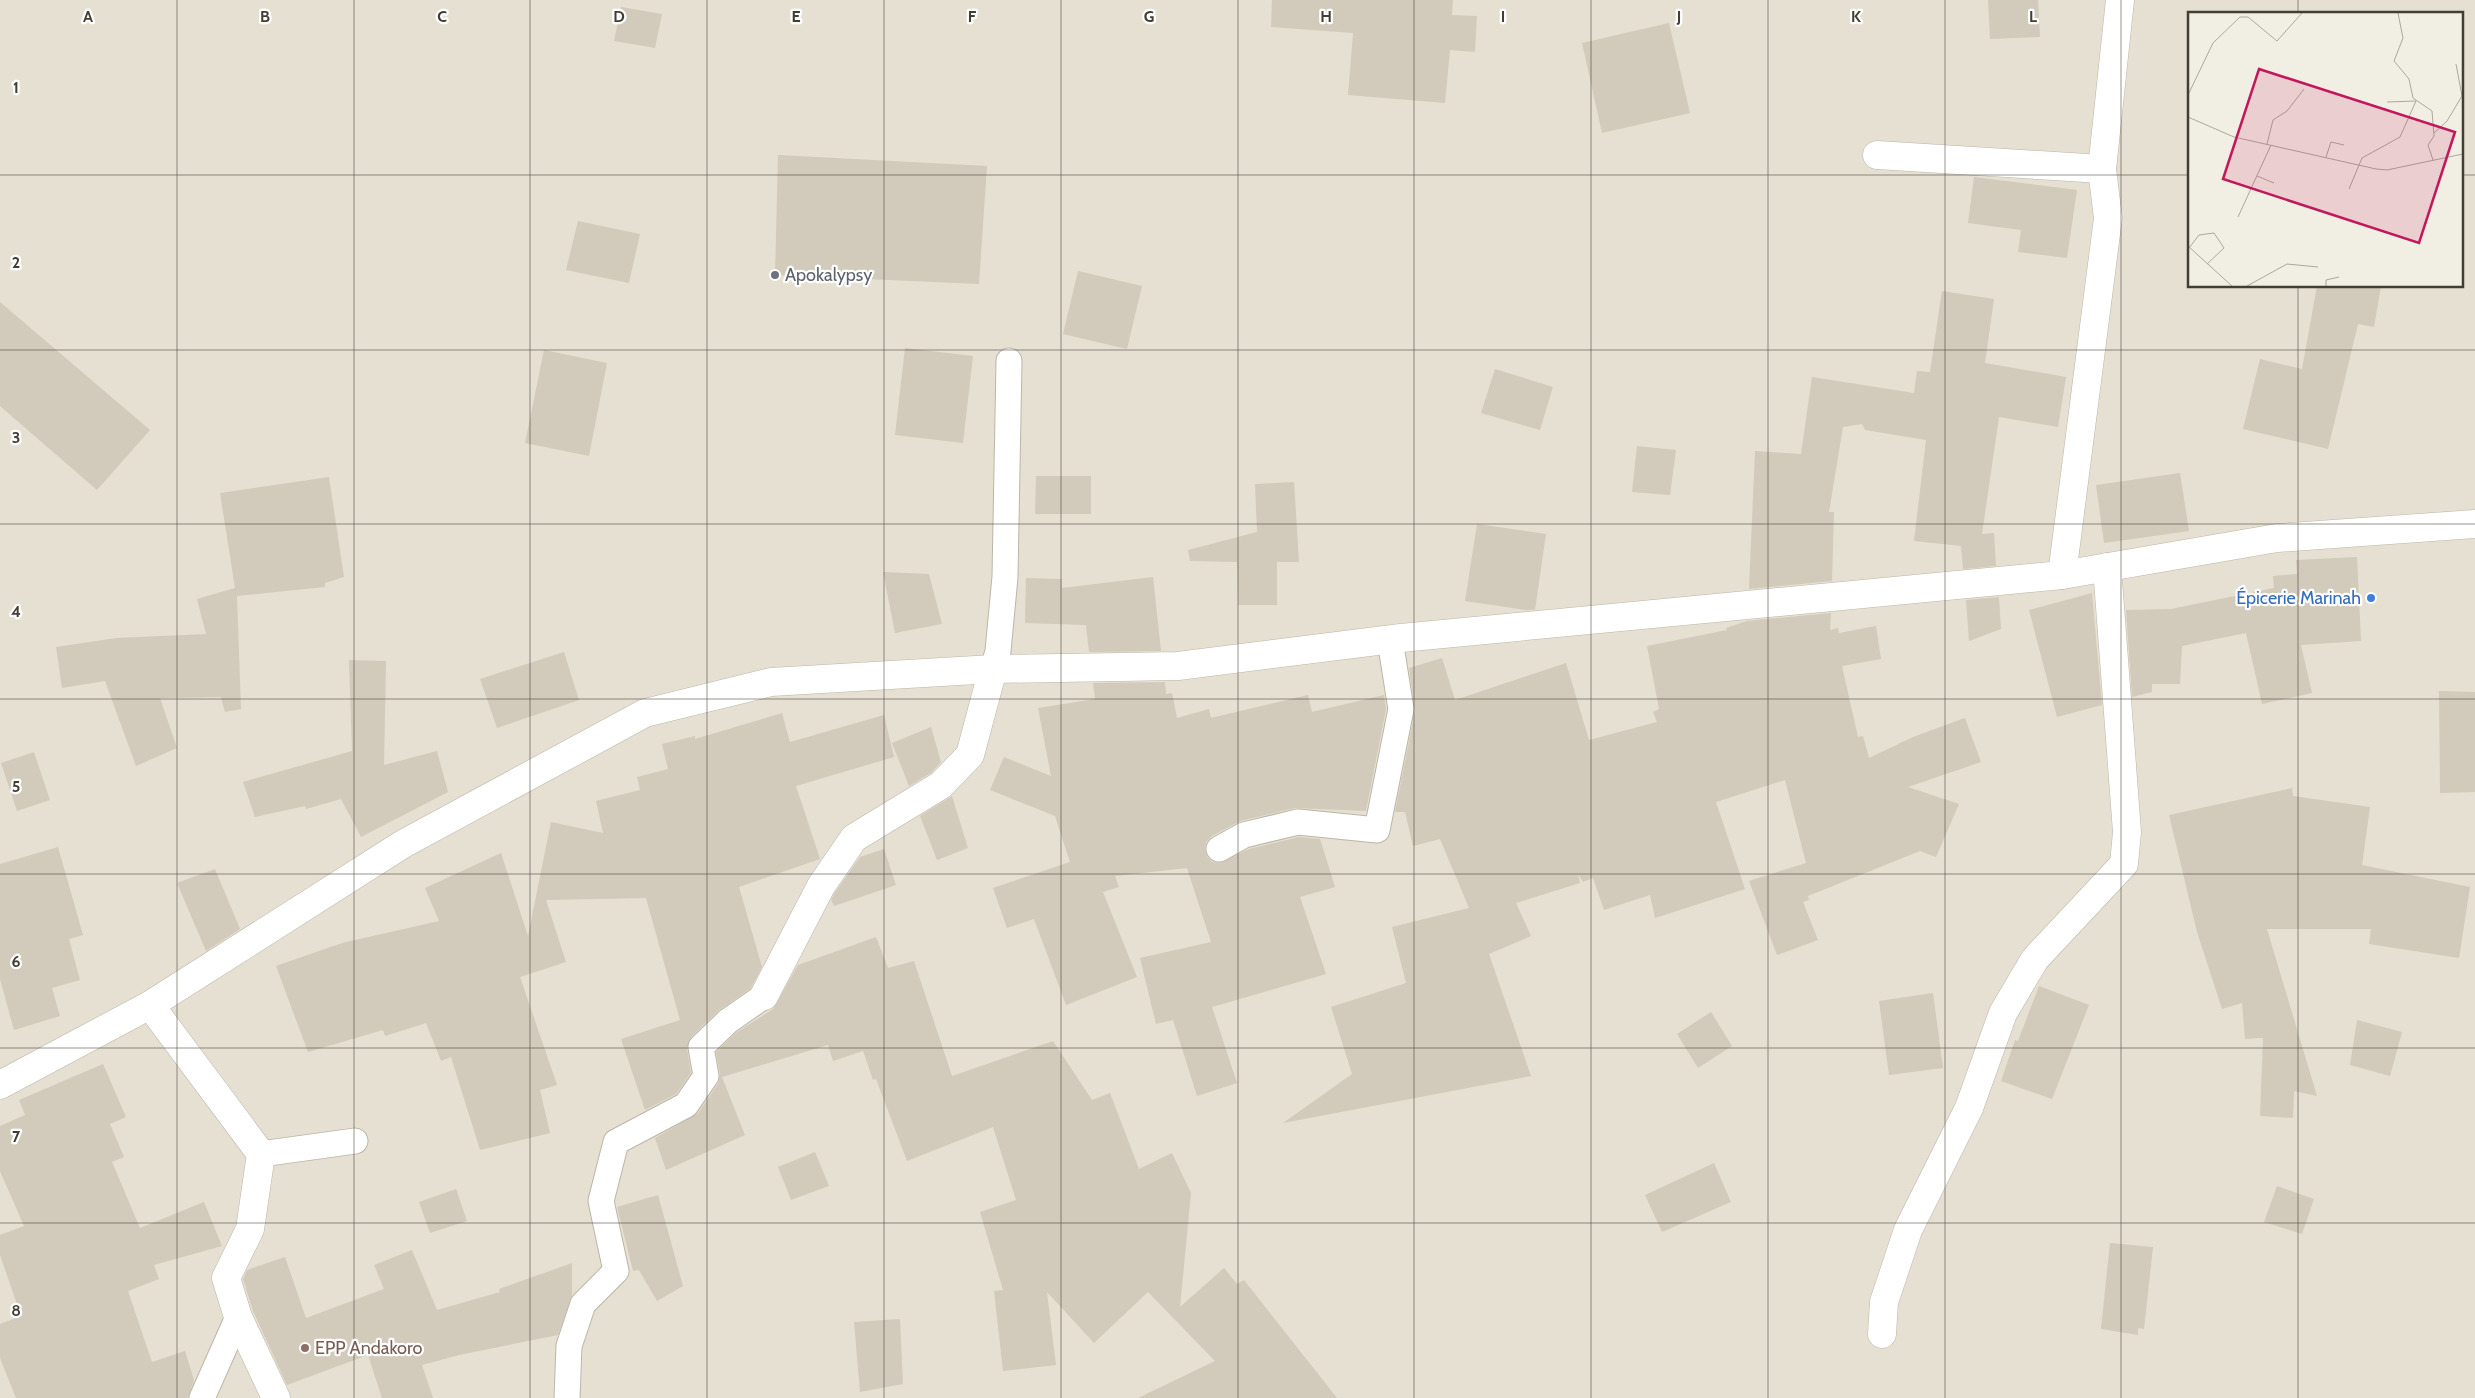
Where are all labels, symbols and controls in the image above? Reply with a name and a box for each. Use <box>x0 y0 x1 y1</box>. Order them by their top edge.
text: A <box>83 7 93 26</box>
text: B <box>260 7 270 26</box>
text: C <box>437 7 447 26</box>
text: D <box>613 7 625 26</box>
text: E <box>791 7 801 26</box>
text: F <box>968 7 977 26</box>
text: G <box>1144 7 1154 26</box>
text: H <box>1320 7 1332 26</box>
text: I <box>1501 7 1505 26</box>
text: J <box>1676 7 1681 26</box>
text: K <box>1851 7 1861 26</box>
text: L <box>2029 7 2037 26</box>
inset map <box>2188 12 2462 288</box>
text: 1 <box>13 78 19 97</box>
text: 2 <box>12 253 20 272</box>
place label: Apokalypsy <box>785 264 872 286</box>
marker: Apokalypsy <box>769 269 781 281</box>
text: 3 <box>12 428 20 447</box>
place label: Épicerie Marinah <box>2236 587 2361 609</box>
marker: Épicerie Marinah <box>2365 592 2377 604</box>
text: 4 <box>11 602 21 621</box>
text: 5 <box>12 777 20 796</box>
text: 6 <box>12 952 21 971</box>
text: 7 <box>12 1127 21 1146</box>
text: 8 <box>11 1301 21 1320</box>
place label: EPP Andakoro <box>315 1337 422 1359</box>
marker: EPP Andakoro <box>299 1342 311 1354</box>

